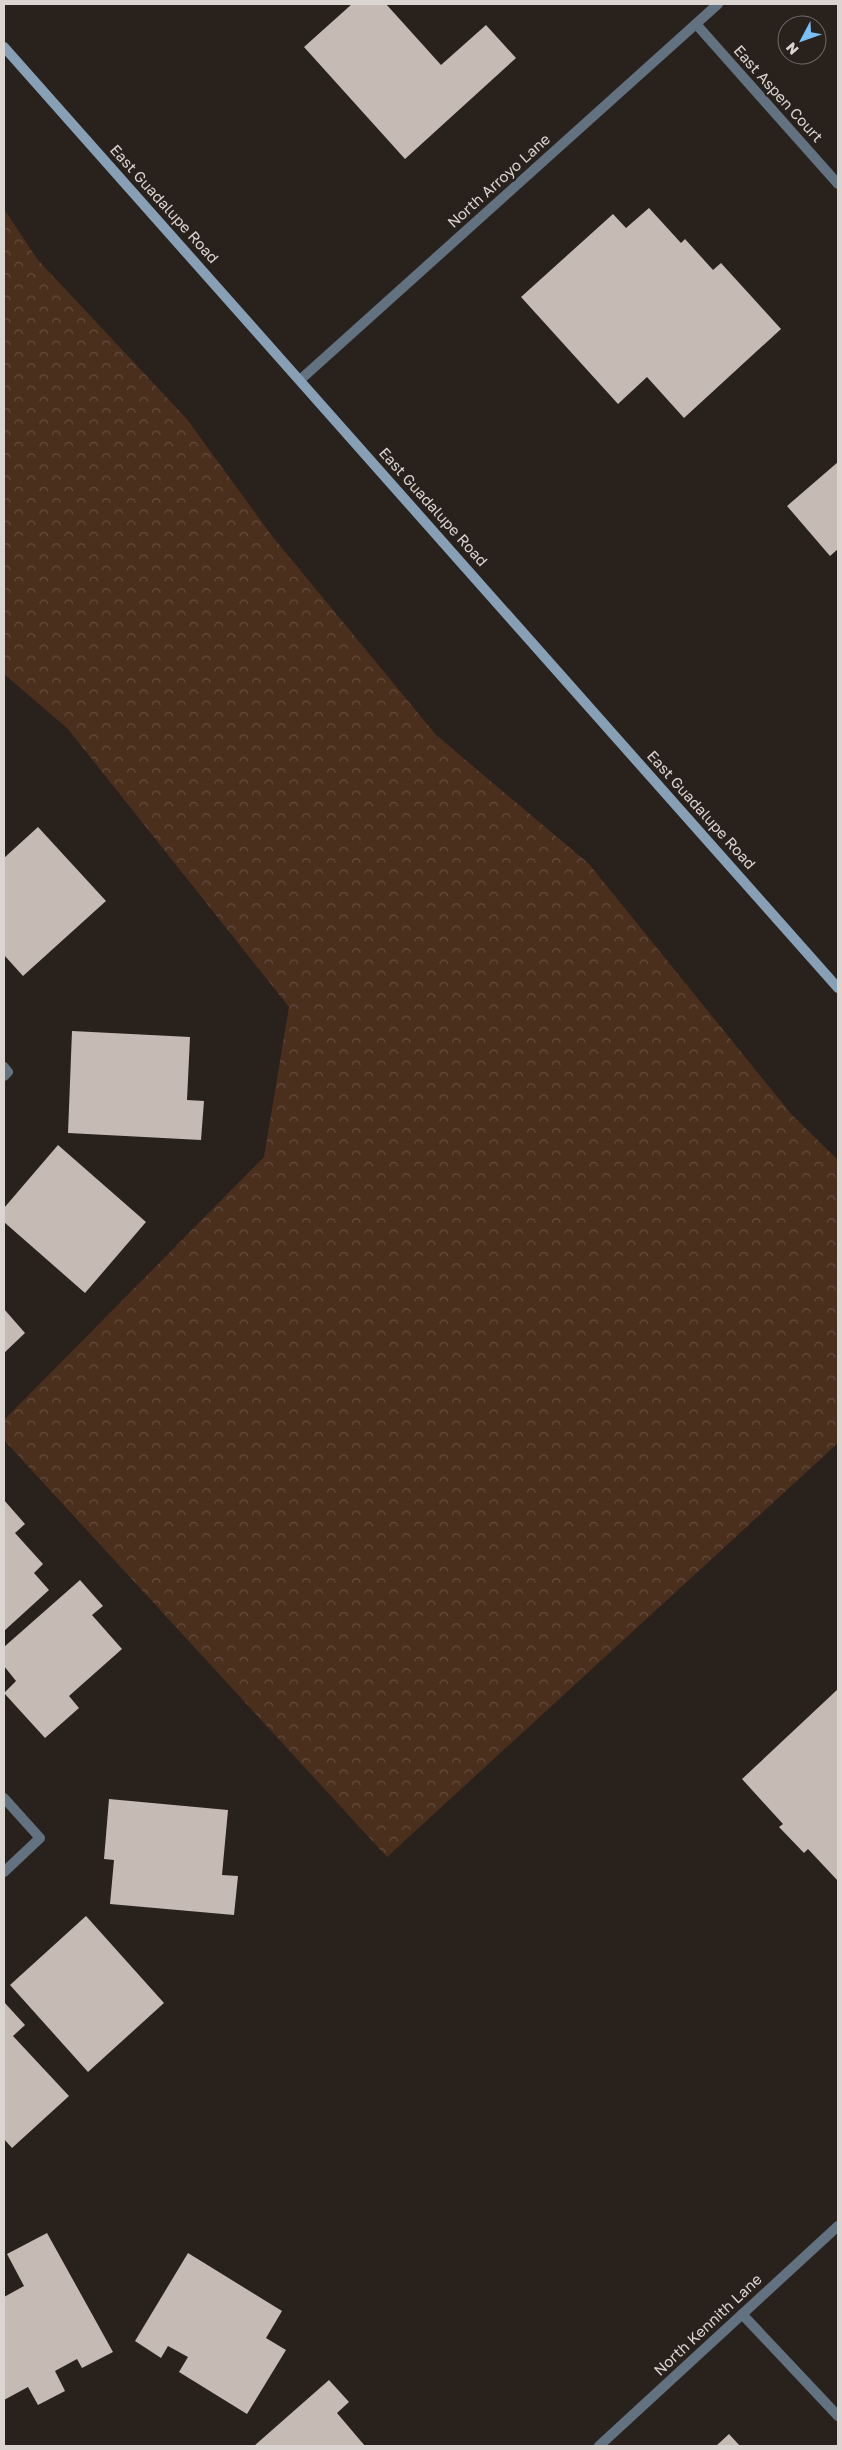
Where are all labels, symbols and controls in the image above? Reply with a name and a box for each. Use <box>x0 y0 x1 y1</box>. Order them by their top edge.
north arrow <box>777 15 827 65</box>
text: N <box>782 39 802 58</box>
street label: East Aspen Court <box>730 41 827 146</box>
street label: North Arroyo Lane <box>443 129 554 231</box>
street label: East Guadalupe Road <box>107 140 223 266</box>
street label: East Guadalupe Road <box>376 443 492 569</box>
street label: East Guadalupe Road <box>644 746 760 872</box>
street label: North Kennith Lane <box>650 2269 765 2379</box>

